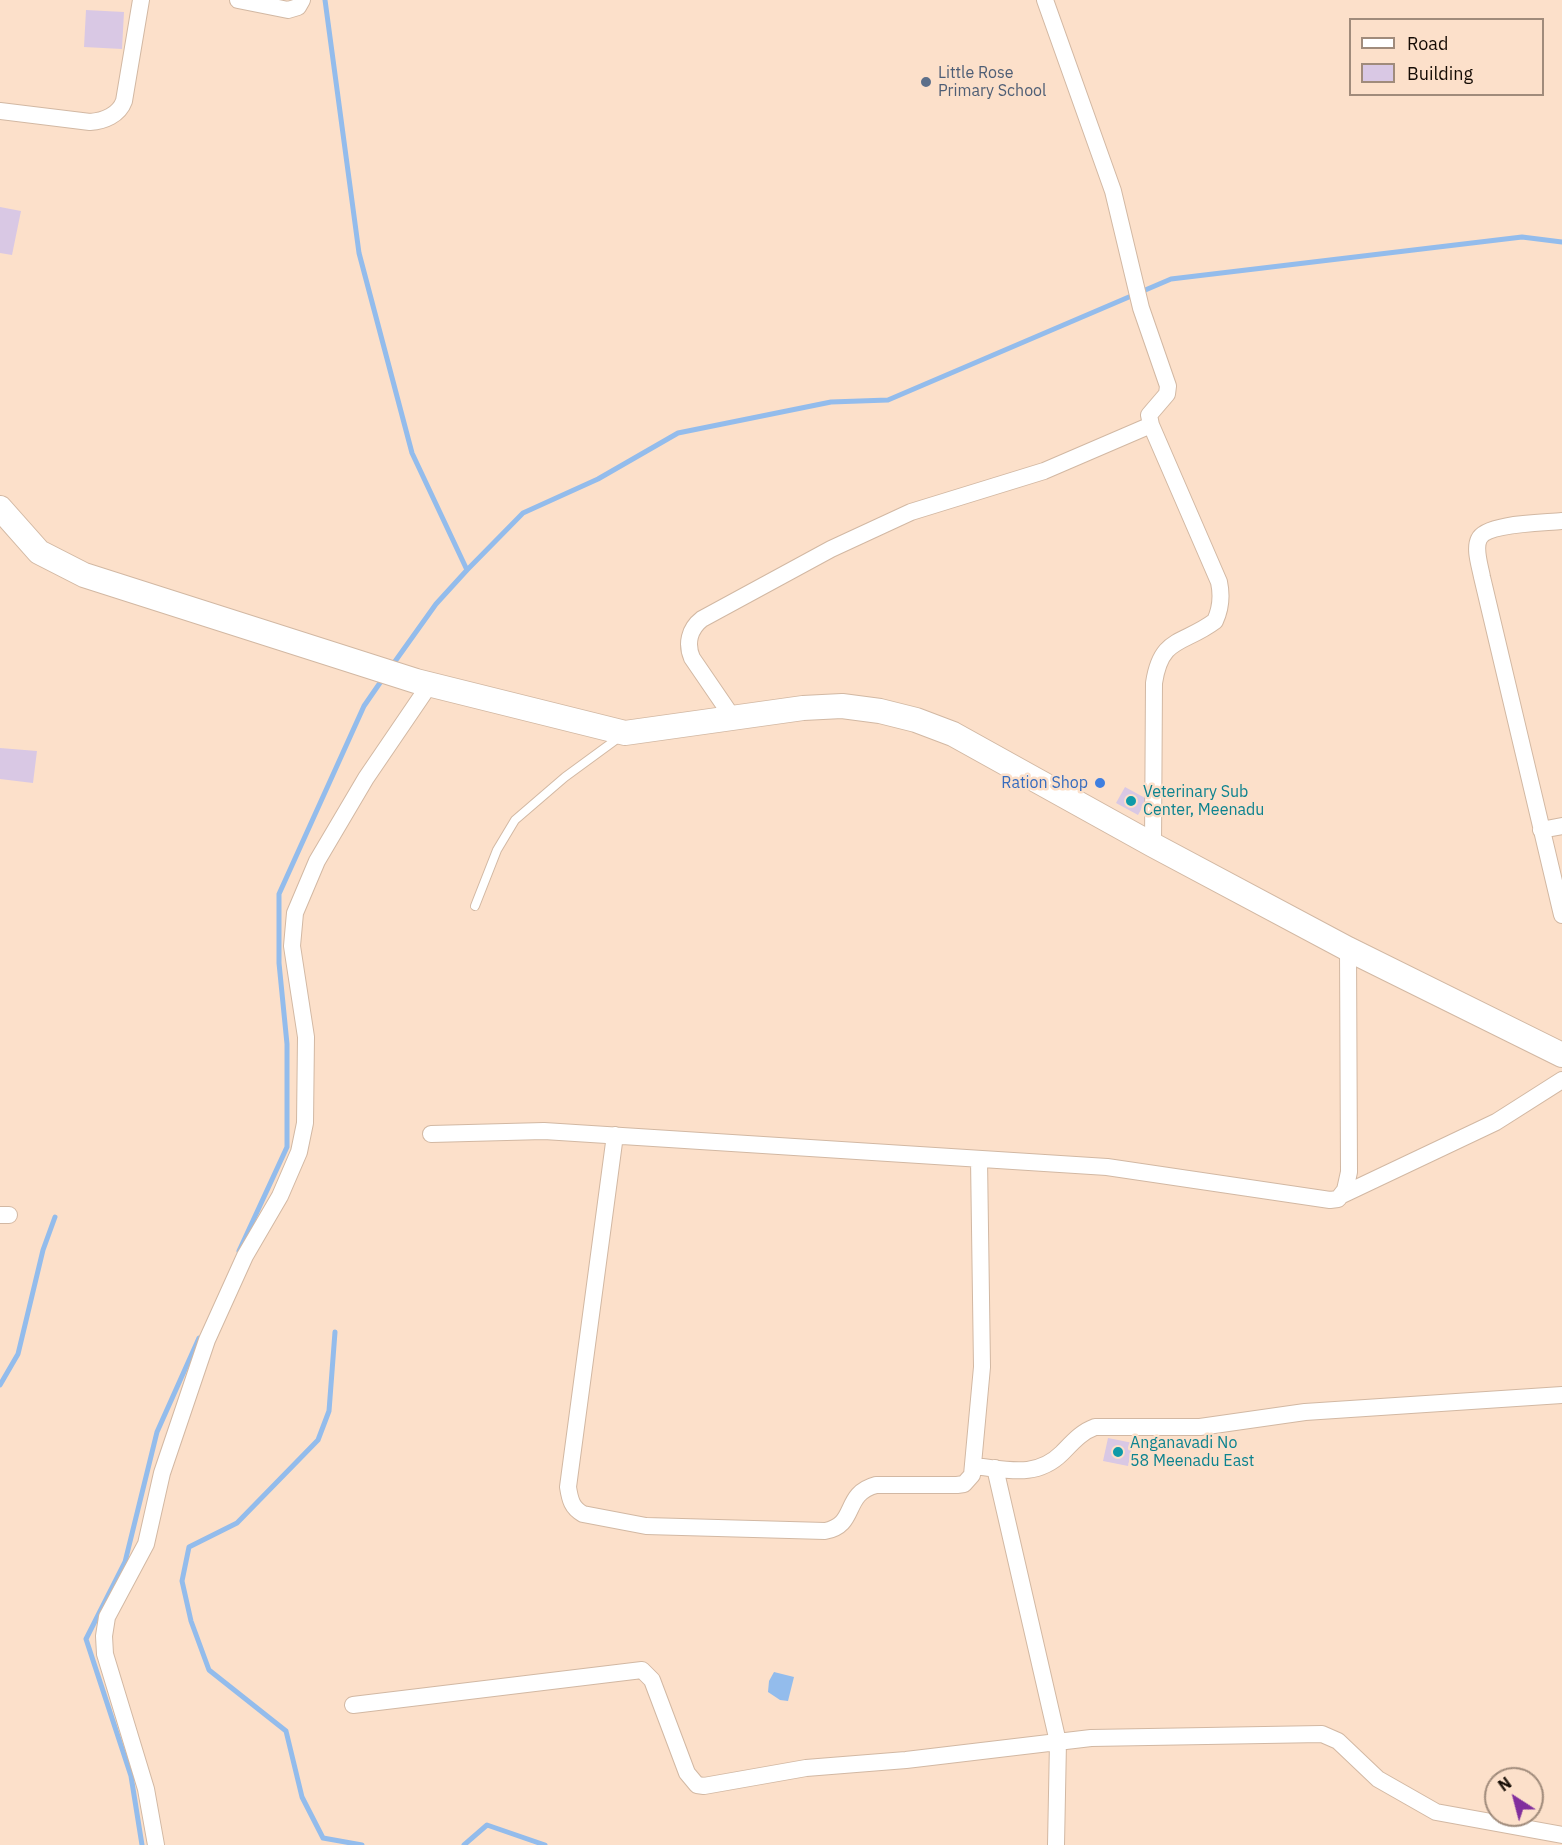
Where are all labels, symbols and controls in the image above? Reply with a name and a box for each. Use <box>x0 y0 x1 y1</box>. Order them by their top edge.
legend <box>1349 18 1544 96</box>
text: Road <box>1407 32 1448 55</box>
text: Building <box>1407 62 1473 85</box>
place label: Little Rose Primary School <box>938 63 1046 101</box>
marker: Little Rose Primary School <box>919 75 933 89</box>
place label: Ration Shop <box>1001 773 1088 793</box>
marker: Ration Shop <box>1093 776 1107 790</box>
place label: Veterinary Sub Center, Meenadu <box>1143 782 1264 820</box>
marker: Veterinary Sub Center, Meenadu <box>1124 794 1138 808</box>
place label: Anganavadi No 58 Meenadu East <box>1130 1433 1254 1471</box>
marker: Anganavadi No 58 Meenadu East <box>1111 1445 1125 1459</box>
north arrow <box>1484 1767 1544 1827</box>
text: N <box>1494 1773 1515 1796</box>

